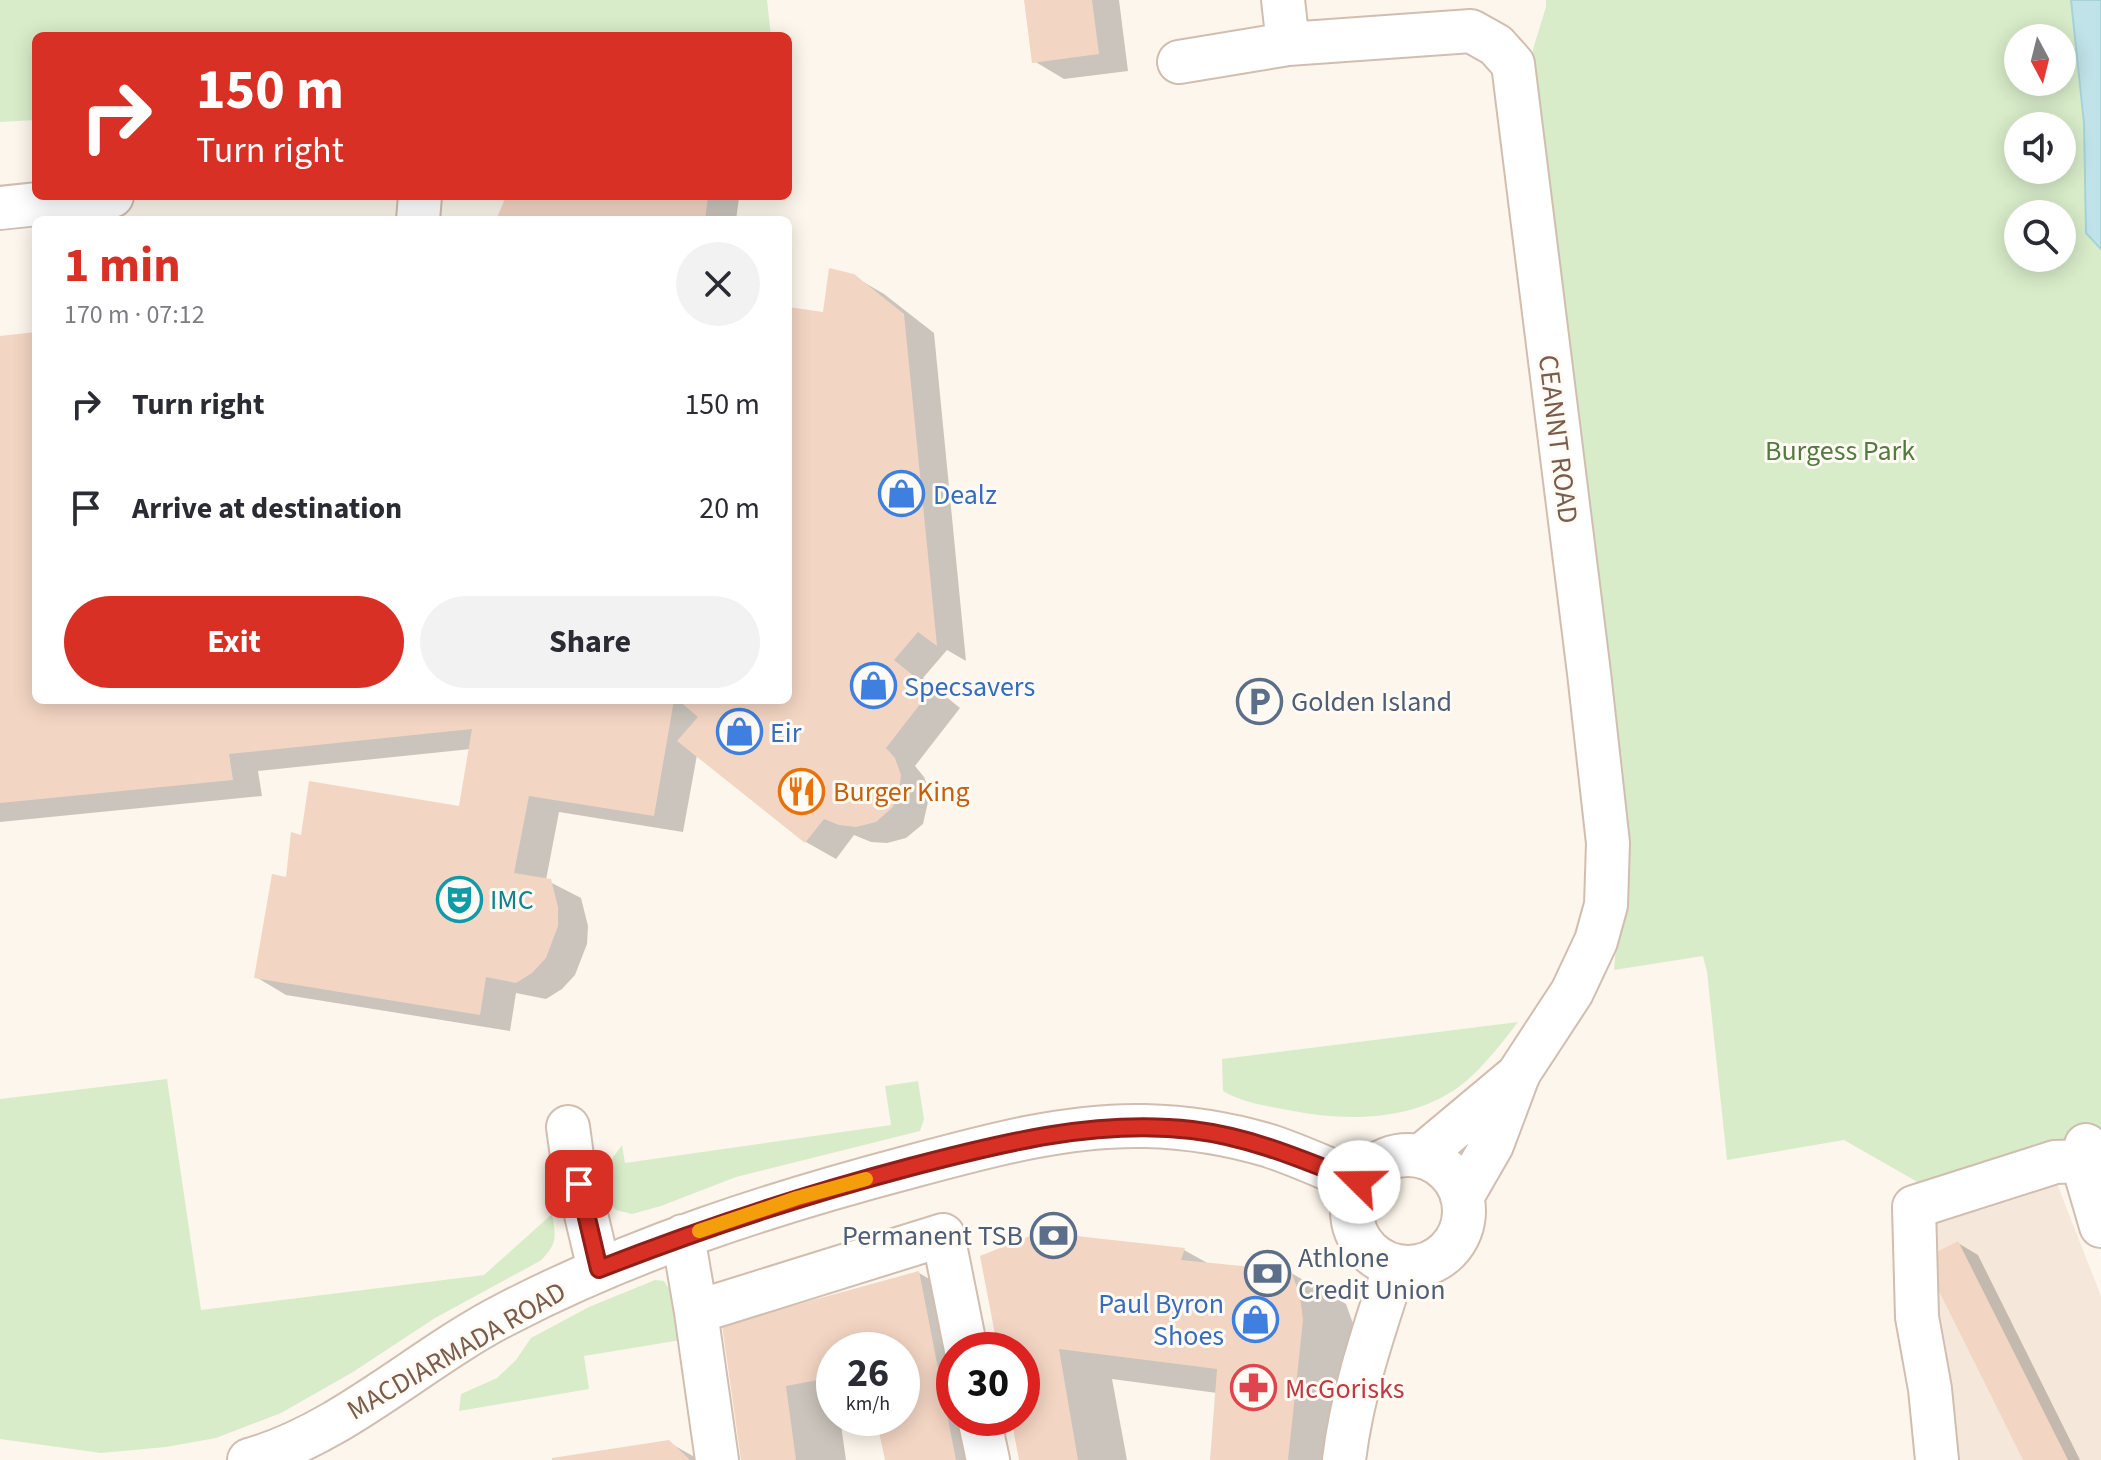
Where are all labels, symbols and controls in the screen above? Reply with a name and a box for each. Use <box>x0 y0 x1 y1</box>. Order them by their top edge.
north arrow <box>2004 24 2076 96</box>
map controls <box>2004 24 2076 272</box>
text: 150 m <box>196 51 344 130</box>
icon: right <box>64 64 168 168</box>
button: sound <box>2004 112 2076 184</box>
text: Turn right <box>196 125 344 176</box>
button: search <box>2004 200 2076 272</box>
text: 1 min <box>64 232 181 300</box>
button: close <box>676 242 760 326</box>
text: 170 m · 07:12 <box>64 296 205 333</box>
street label: CEANNT ROAD <box>1528 353 1588 526</box>
icon: right <box>64 382 108 426</box>
text: Turn right <box>132 383 264 426</box>
text: 150 m <box>684 383 760 426</box>
park label: Burgess Park <box>1765 431 1915 471</box>
shop icon: Dealz <box>878 470 926 518</box>
place label: Dealz <box>933 475 997 515</box>
icon: arrive <box>64 486 108 530</box>
text: Arrive at destination <box>132 487 402 530</box>
text: 20 m <box>699 487 760 530</box>
button: Exit <box>64 596 404 688</box>
button: Share <box>420 596 760 688</box>
shop icon: Specsavers <box>849 662 897 710</box>
place label: Specsavers <box>904 667 1035 707</box>
parking icon: Golden Island <box>1236 677 1284 725</box>
place label: Golden Island <box>1291 682 1452 722</box>
shop icon: Eir <box>715 708 763 756</box>
place label: Eir <box>770 713 802 753</box>
restaurant icon: Burger King <box>778 767 826 815</box>
place label: Burger King <box>833 772 970 812</box>
theatre icon: IMC <box>435 875 483 923</box>
place label: IMC <box>490 880 534 920</box>
position arrow <box>1317 1140 1401 1224</box>
pin <box>545 1150 613 1218</box>
icon: arrive <box>557 1162 601 1206</box>
bank icon: Permanent TSB <box>1030 1211 1078 1259</box>
place label: Permanent TSB <box>842 1216 1023 1256</box>
place label: Athlone Credit Union <box>1298 1238 1446 1310</box>
bank icon: Athlone Credit Union <box>1243 1249 1291 1297</box>
street label: MACDIARMADA ROAD <box>340 1272 573 1430</box>
place label: Paul Byron Shoes <box>1098 1284 1224 1356</box>
shop icon: Paul Byron Shoes <box>1231 1295 1279 1343</box>
speed limit sign: 30 <box>936 1332 1040 1436</box>
text: 26 <box>847 1345 889 1402</box>
pharmacy icon: McGorisks <box>1230 1364 1278 1412</box>
place label: McGorisks <box>1285 1369 1405 1409</box>
text: km/h <box>846 1390 890 1418</box>

